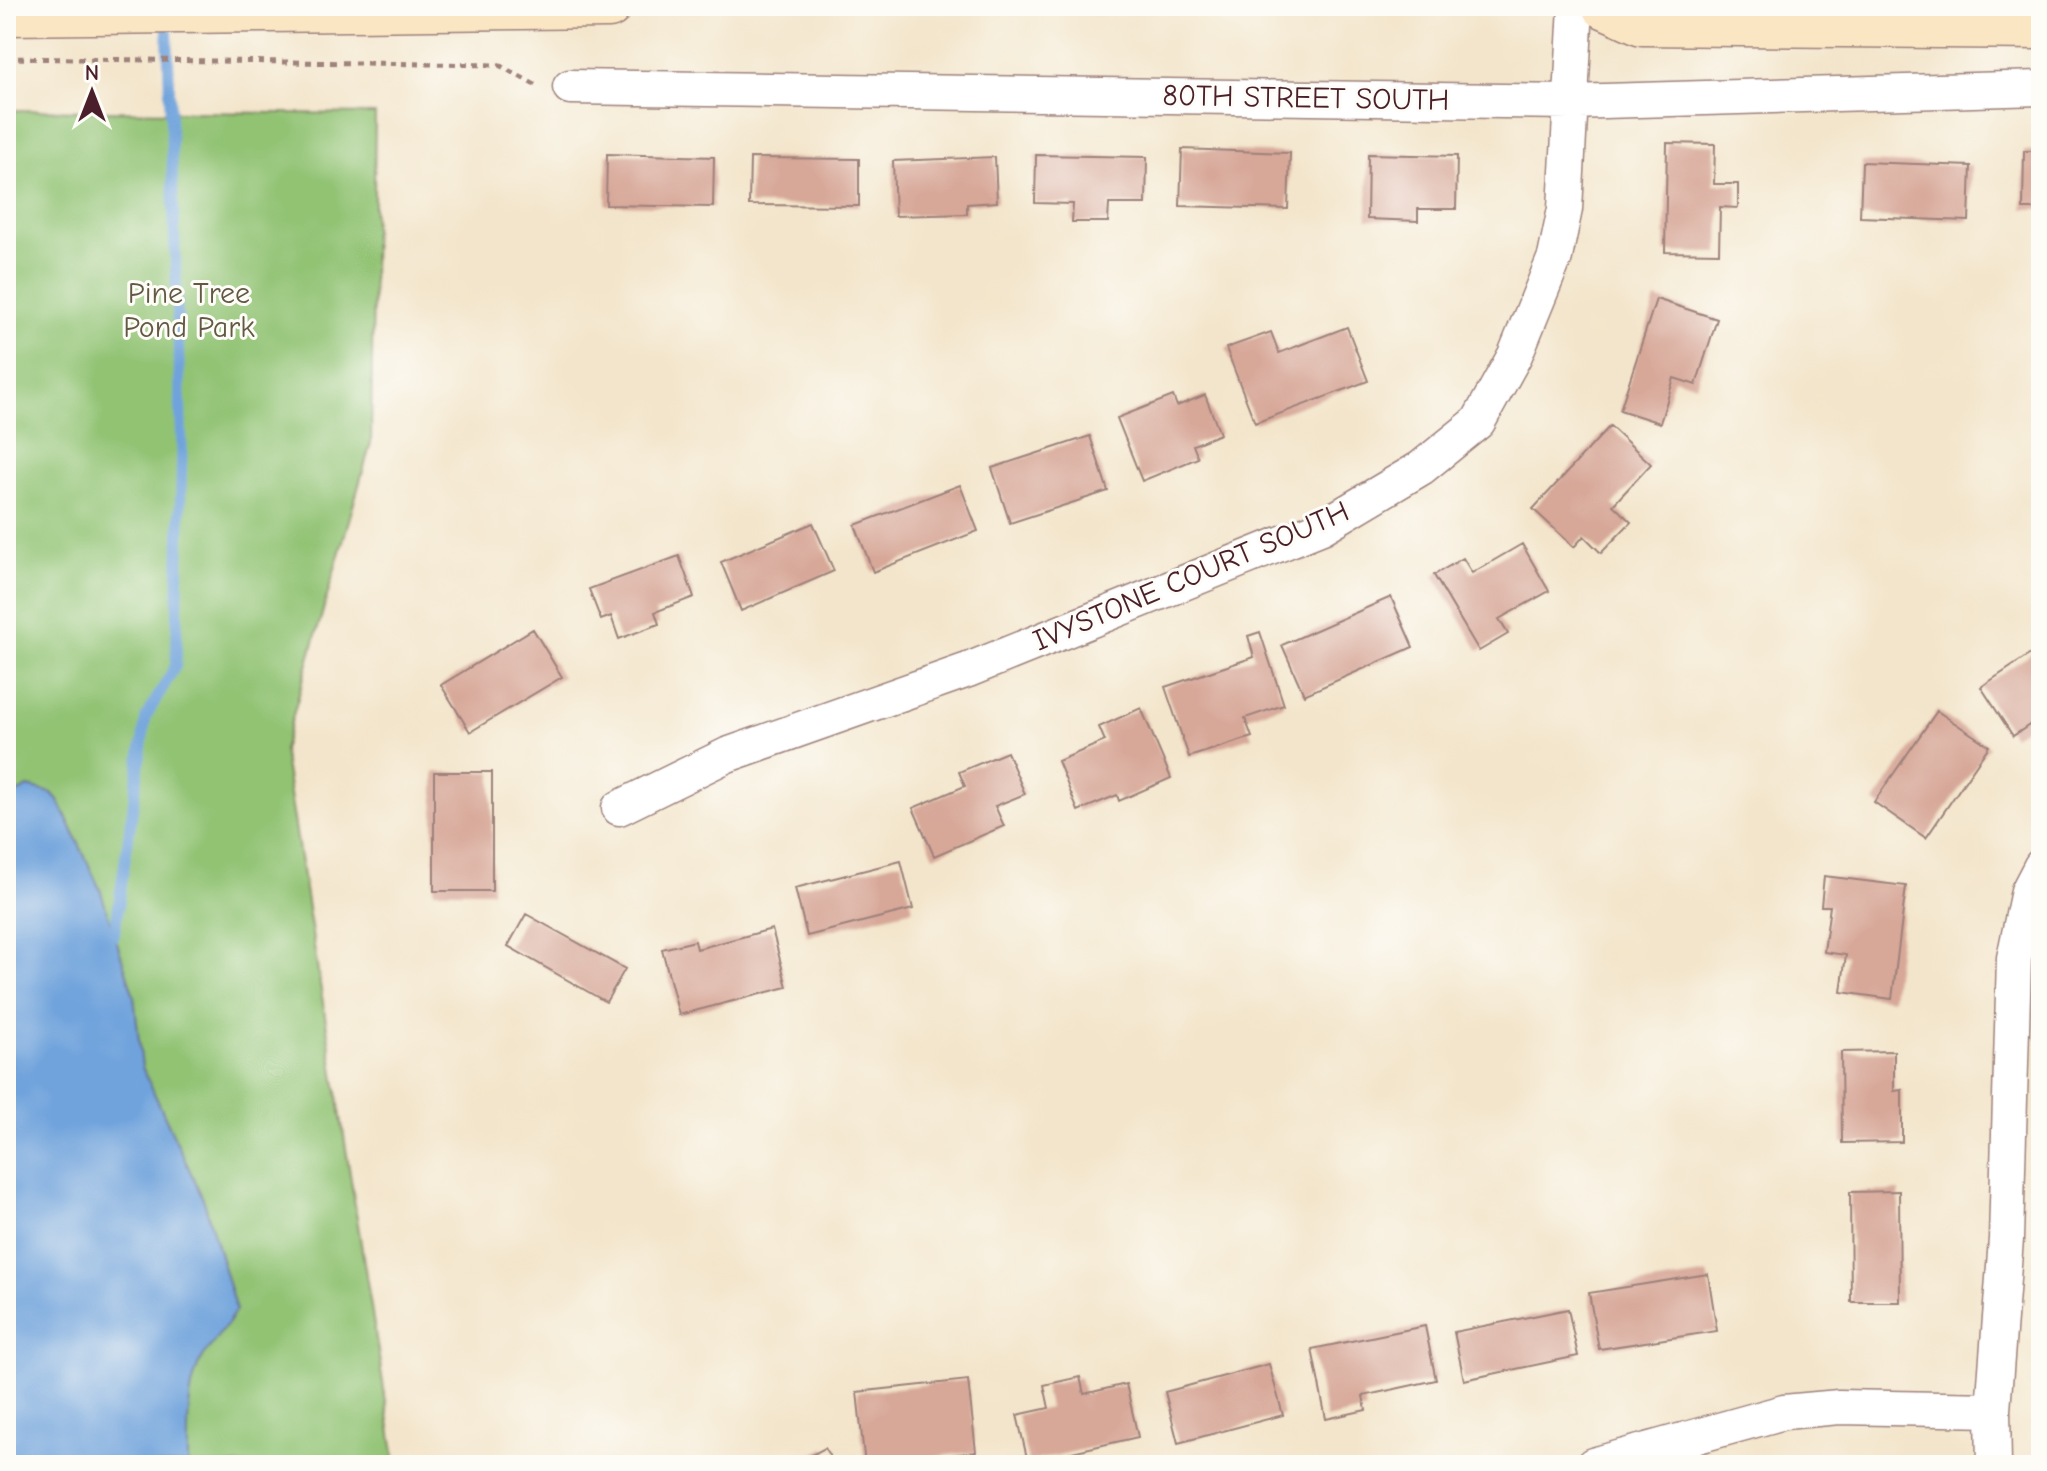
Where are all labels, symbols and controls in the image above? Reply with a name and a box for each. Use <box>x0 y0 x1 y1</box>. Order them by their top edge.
north arrow <box>52 52 132 132</box>
text: N <box>85 60 99 86</box>
street label: 80TH STREET SOUTH <box>1162 78 1450 118</box>
park label: Pine Tree Pond Park <box>123 276 255 345</box>
street label: IVYSTONE COURT SOUTH <box>1028 494 1354 658</box>

